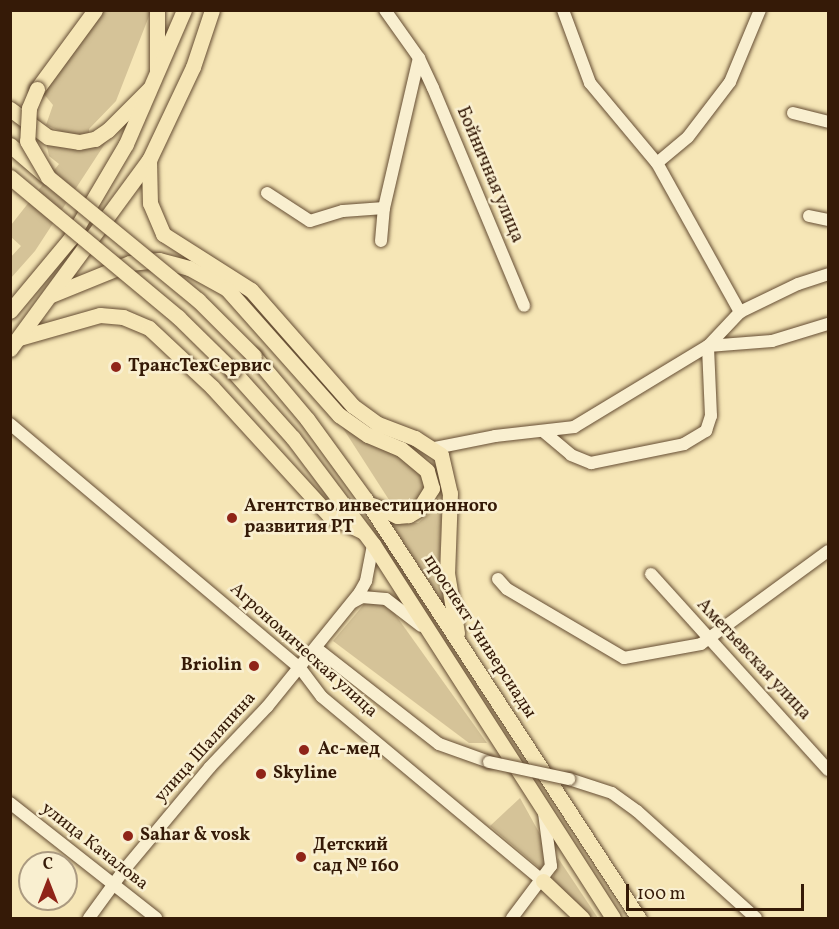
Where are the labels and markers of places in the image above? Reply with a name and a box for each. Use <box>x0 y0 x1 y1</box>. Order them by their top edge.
place label: ТрансТехСервис <box>128 356 271 378</box>
marker: ТрансТехСервис <box>109 360 123 374</box>
place label: Агентство инвестиционного развития РТ <box>244 497 498 540</box>
marker: Агентство инвестиционного развития РТ <box>225 511 239 525</box>
place label: Briolin <box>181 655 242 677</box>
marker: Briolin <box>247 659 261 673</box>
place label: Ас-мед <box>318 739 380 761</box>
marker: Ас-мед <box>295 741 313 759</box>
place label: Skyline <box>273 763 337 785</box>
marker: Skyline <box>254 767 268 781</box>
place label: Sahar & vosk <box>140 825 250 847</box>
marker: Sahar & vosk <box>121 829 135 843</box>
place label: Детский сад № 160 <box>313 836 399 878</box>
marker: Детский сад № 160 <box>294 850 308 864</box>

